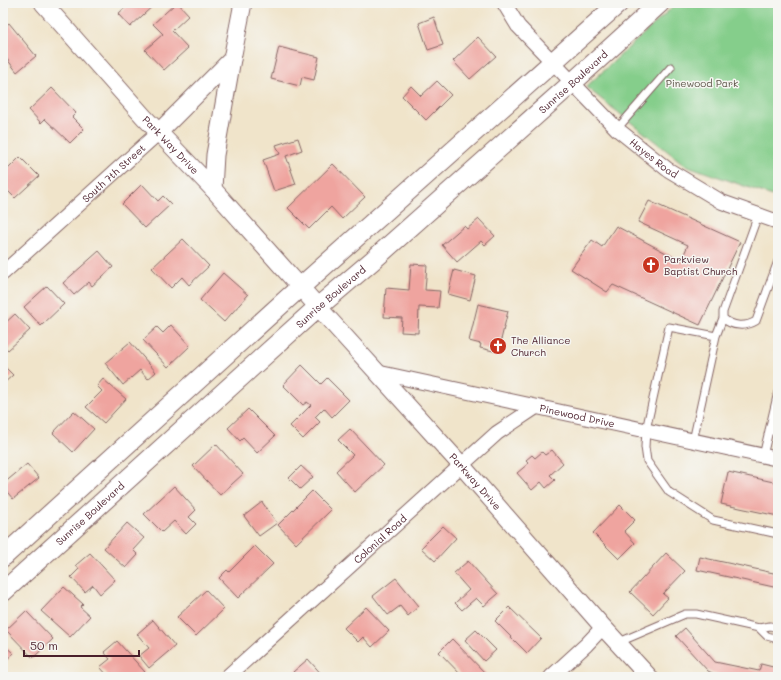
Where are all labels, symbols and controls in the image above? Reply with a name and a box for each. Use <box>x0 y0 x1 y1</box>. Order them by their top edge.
street label: Sunrise Boulevard <box>536 47 611 117</box>
park label: Pinewood Park <box>666 76 738 90</box>
street label: Park Way Drive <box>139 113 202 177</box>
street label: Hayes Road <box>627 135 681 181</box>
street label: South 7th Street <box>79 141 148 205</box>
place label: Parkview Baptist Church <box>664 252 738 278</box>
church icon: Parkview Baptist Church <box>641 255 661 275</box>
street label: Sunrise Boulevard <box>293 263 368 331</box>
place label: The Alliance Church <box>511 333 570 359</box>
church icon: The Alliance Church <box>488 336 508 356</box>
street label: Pinewood Drive <box>538 401 616 431</box>
street label: Parkway Drive <box>447 450 504 513</box>
street label: Sunrise Boulevard <box>52 479 127 548</box>
street label: Colonial Road <box>350 511 409 567</box>
scale bar <box>24 632 139 658</box>
text: 50 m <box>30 637 58 653</box>

